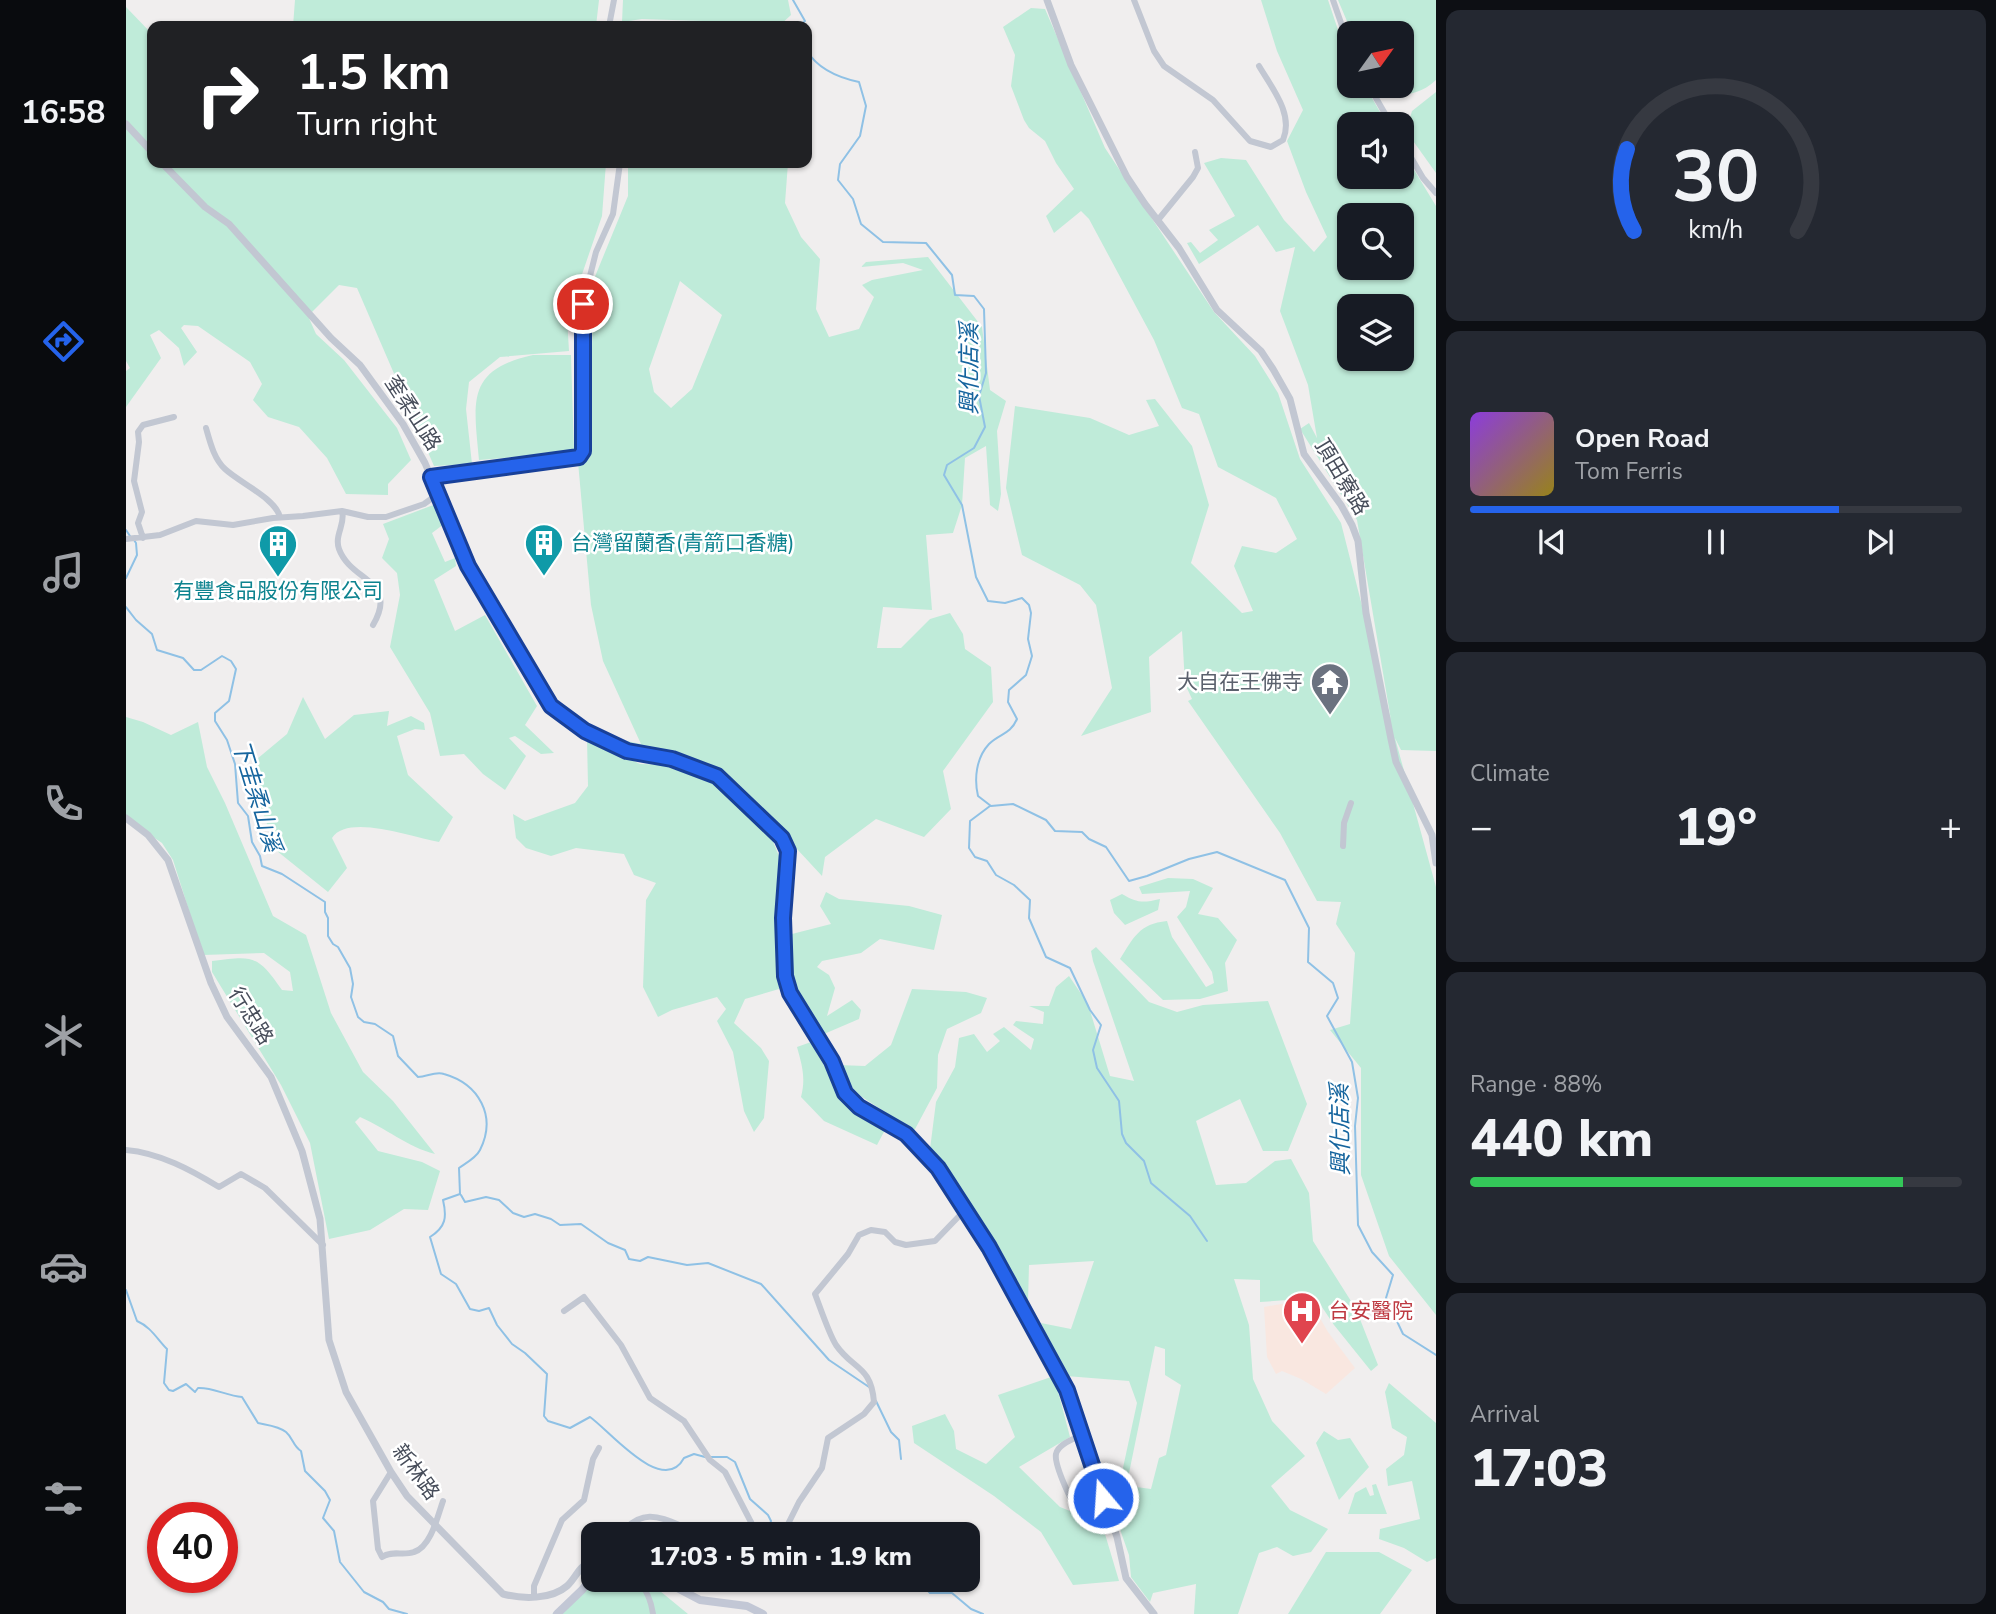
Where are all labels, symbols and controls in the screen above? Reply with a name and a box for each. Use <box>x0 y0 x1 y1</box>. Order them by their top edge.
north arrow <box>1337 21 1414 98</box>
map controls <box>1337 21 1414 371</box>
text: 1.5 km <box>297 39 450 106</box>
icon: right <box>182 49 273 140</box>
text: 16:58 <box>21 91 105 134</box>
text: Turn right <box>297 103 437 146</box>
button: sound <box>1337 112 1414 189</box>
text: 30 <box>1672 128 1760 228</box>
button: search <box>1337 203 1414 280</box>
text: km/h <box>1688 213 1744 247</box>
pin <box>553 274 613 334</box>
icon: arrive <box>564 285 602 323</box>
button: layers <box>1337 294 1414 371</box>
icon: directions <box>39 317 88 366</box>
water label: 興化店溪 <box>954 320 985 415</box>
street label: 奎柔山路 <box>378 370 448 456</box>
text: Open Road <box>1575 421 1710 456</box>
street label: 頂田寮路 <box>1308 434 1376 520</box>
text: Tom Ferris <box>1575 456 1683 487</box>
building icon: 台灣留蘭香(青箭口香糖) <box>523 522 565 577</box>
building icon: 有豐食品股份有限公司 <box>257 523 299 578</box>
icon: previous <box>1533 523 1571 561</box>
icon: pause <box>1697 523 1735 561</box>
icon: next <box>1861 523 1899 561</box>
place label: 台灣留蘭香(青箭口香糖) <box>571 529 794 557</box>
icon: music <box>39 548 88 597</box>
place label: 有豐食品股份有限公司 <box>173 577 383 605</box>
temple icon: 大自在王佛寺 <box>1309 661 1351 716</box>
place label: 大自在王佛寺 <box>1177 668 1303 696</box>
water label: 下圭柔山溪 <box>225 737 289 859</box>
text: Climate <box>1470 758 1550 789</box>
icon: phone <box>39 779 88 828</box>
text: 19° <box>1675 792 1757 863</box>
text: − <box>1470 802 1493 853</box>
text: + <box>1939 802 1962 853</box>
street label: 行忠路 <box>222 982 280 1050</box>
icon: climate <box>39 1011 88 1060</box>
text: Range · 88% <box>1470 1069 1602 1100</box>
water label: 興化店溪 <box>1324 1081 1357 1176</box>
text: 440 km <box>1470 1103 1653 1174</box>
icon: car <box>39 1242 88 1291</box>
hospital icon: 台安醫院 <box>1281 1290 1323 1345</box>
place label: 台安醫院 <box>1329 1297 1413 1325</box>
text: Arrival <box>1470 1399 1539 1430</box>
text: 17:03 <box>1470 1433 1608 1504</box>
street label: 新林路 <box>386 1438 446 1506</box>
position arrow <box>1066 1461 1140 1535</box>
icon: filters <box>39 1474 88 1523</box>
speed limit sign: 40 <box>147 1502 238 1593</box>
text: 17:03 · 5 min · 1.9 km <box>649 1539 912 1574</box>

